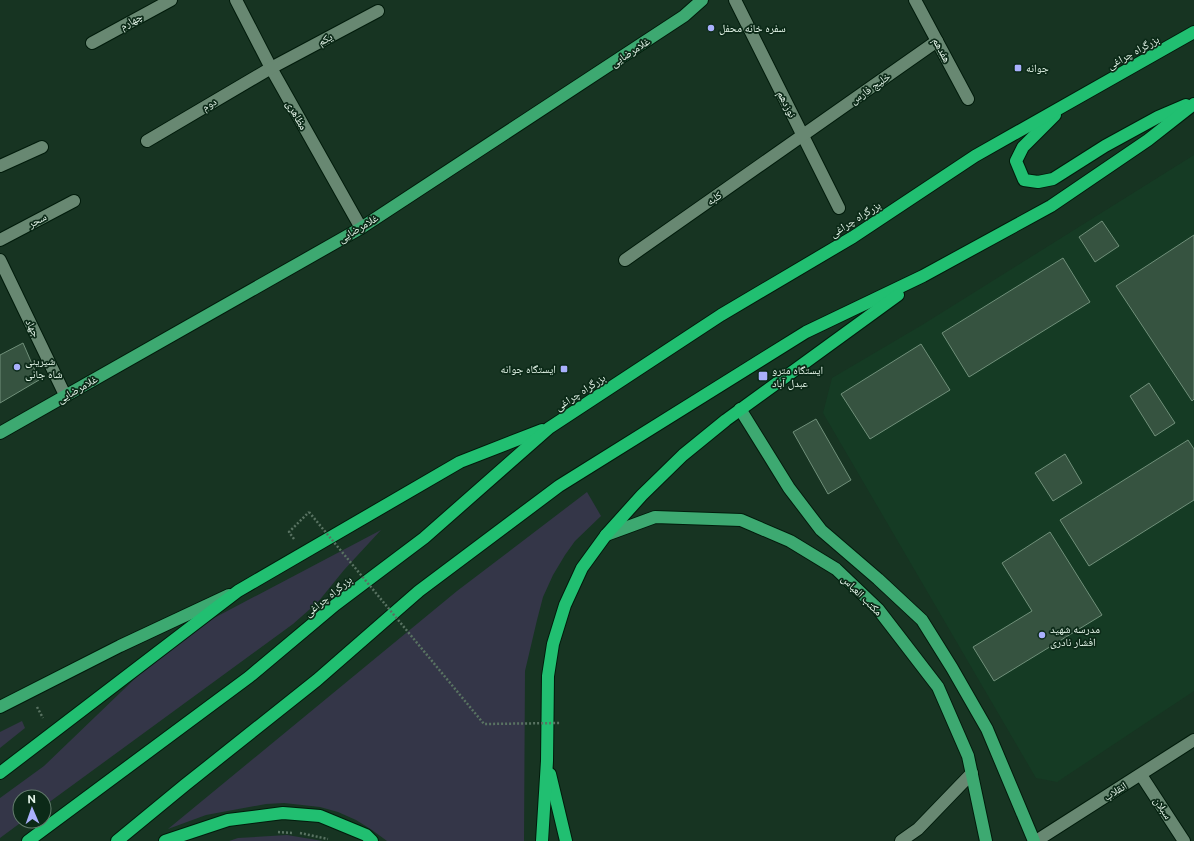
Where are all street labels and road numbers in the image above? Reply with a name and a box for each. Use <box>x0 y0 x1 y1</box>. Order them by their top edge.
street label: چهارم <box>118 10 145 33</box>
street label: یکم <box>316 30 336 50</box>
street label: بزرگراه چراغی <box>1105 33 1162 72</box>
street label: غلامرضایی <box>608 35 653 70</box>
street label: هفدهم <box>929 35 954 66</box>
street label: خلیج فارس <box>848 70 893 107</box>
street label: نوزدهم <box>773 89 799 120</box>
street label: دوم <box>199 95 219 114</box>
street label: مظاهری <box>283 98 310 132</box>
street label: کلبه <box>704 188 724 208</box>
street label: بزرگراه چراغی <box>827 199 883 240</box>
street label: سحر <box>25 210 48 230</box>
street label: غلامرضایی <box>336 211 381 245</box>
street label: جهاد <box>23 317 42 339</box>
street label: بزرگراه چراغی <box>553 371 608 414</box>
street label: غلامرضایی <box>55 372 100 406</box>
street label: مکتب العباس <box>839 572 885 618</box>
street label: بزرگراه چراغی <box>302 573 355 620</box>
street label: انقلاب <box>1101 779 1129 803</box>
street label: سبلان <box>1151 795 1174 822</box>

